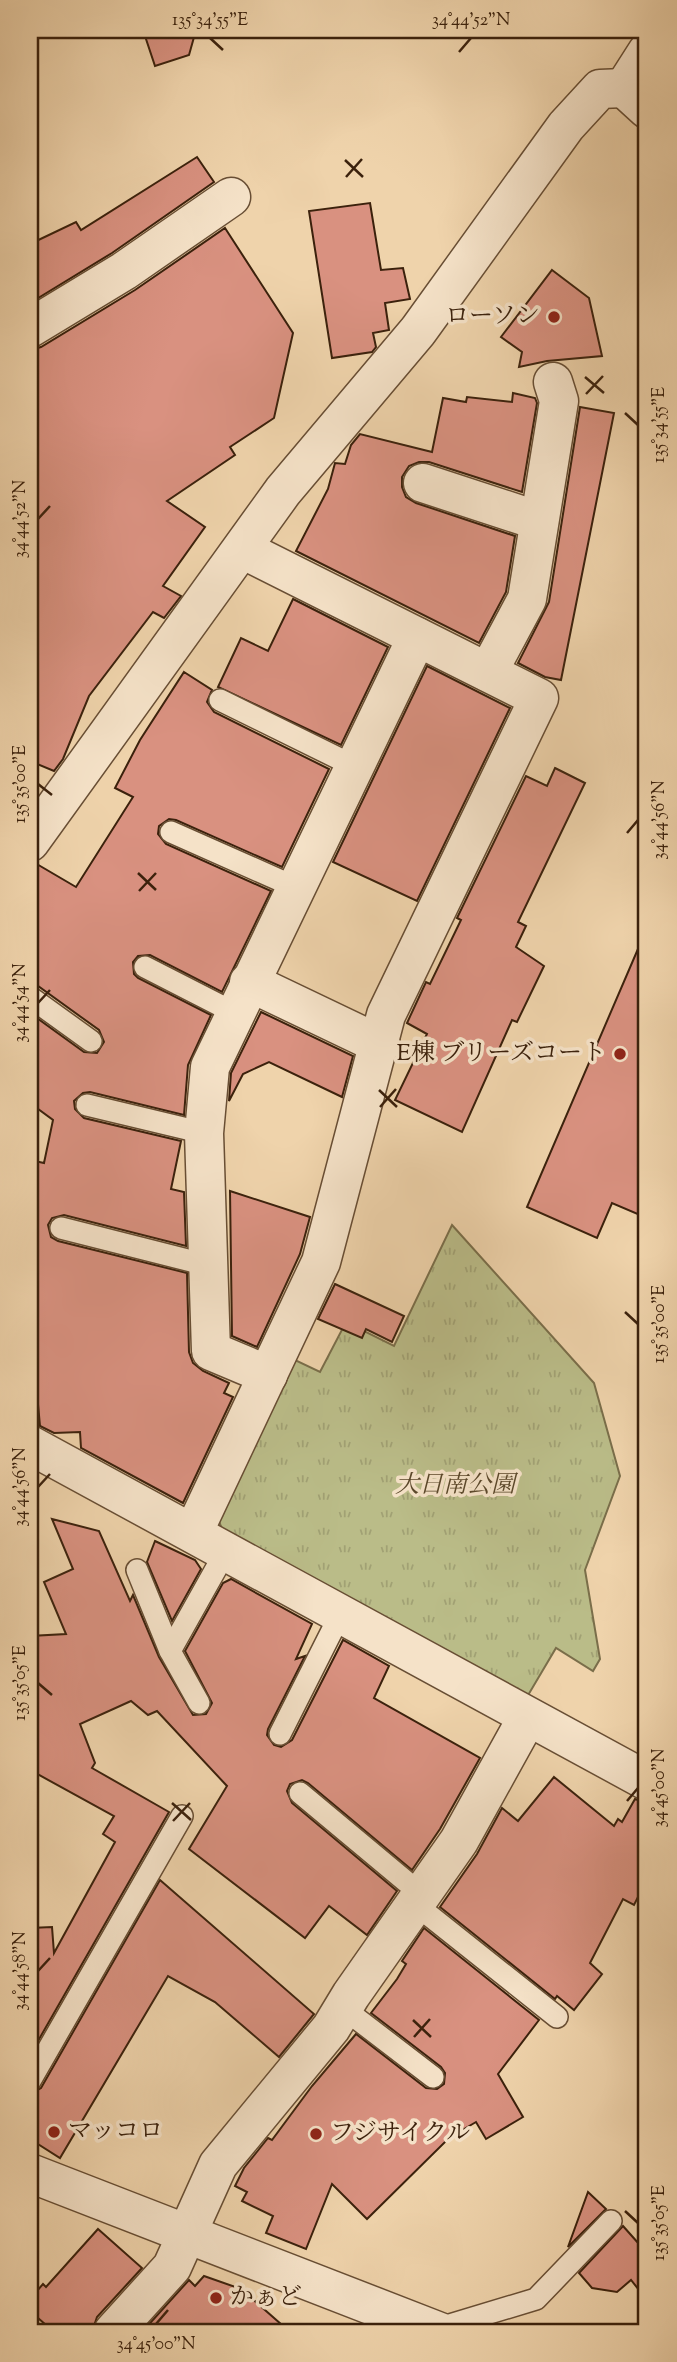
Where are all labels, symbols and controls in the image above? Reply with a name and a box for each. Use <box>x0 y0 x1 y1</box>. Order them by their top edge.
text: 135°34'55"E <box>172 8 248 34</box>
text: 34°44'52"N <box>432 8 510 34</box>
place label: ローソン <box>445 300 540 334</box>
marker: ローソン <box>546 309 562 325</box>
text: 135°34'55"E <box>647 387 673 463</box>
text: 34°44'52"N <box>8 480 34 558</box>
text: 135°35'00"E <box>8 745 34 823</box>
text: 34°44'56"N <box>647 780 673 860</box>
text: 34°44'54"N <box>8 963 34 1043</box>
place label: E棟 ブリーズコート <box>397 1037 606 1071</box>
marker: E棟 ブリーズコート <box>612 1046 628 1062</box>
text: 135°35'00"E <box>647 1285 673 1363</box>
text: 34°44'56"N <box>8 1447 34 1527</box>
park label: 大日南公園 <box>395 1469 519 1503</box>
text: 135°35'05"E <box>8 1645 34 1721</box>
text: 34°45'00"N <box>647 1748 673 1828</box>
text: 34°44'58"N <box>8 1931 34 2011</box>
place label: マッコロ <box>68 2115 163 2149</box>
place label: フジサイクル <box>330 2117 470 2151</box>
marker: マッコロ <box>46 2124 62 2140</box>
marker: フジサイクル <box>308 2126 324 2142</box>
text: 135°35'05"E <box>647 2185 673 2261</box>
place label: かぁど <box>230 2281 302 2315</box>
marker: かぁど <box>208 2290 224 2306</box>
text: 34°45'00"N <box>116 2332 196 2358</box>

